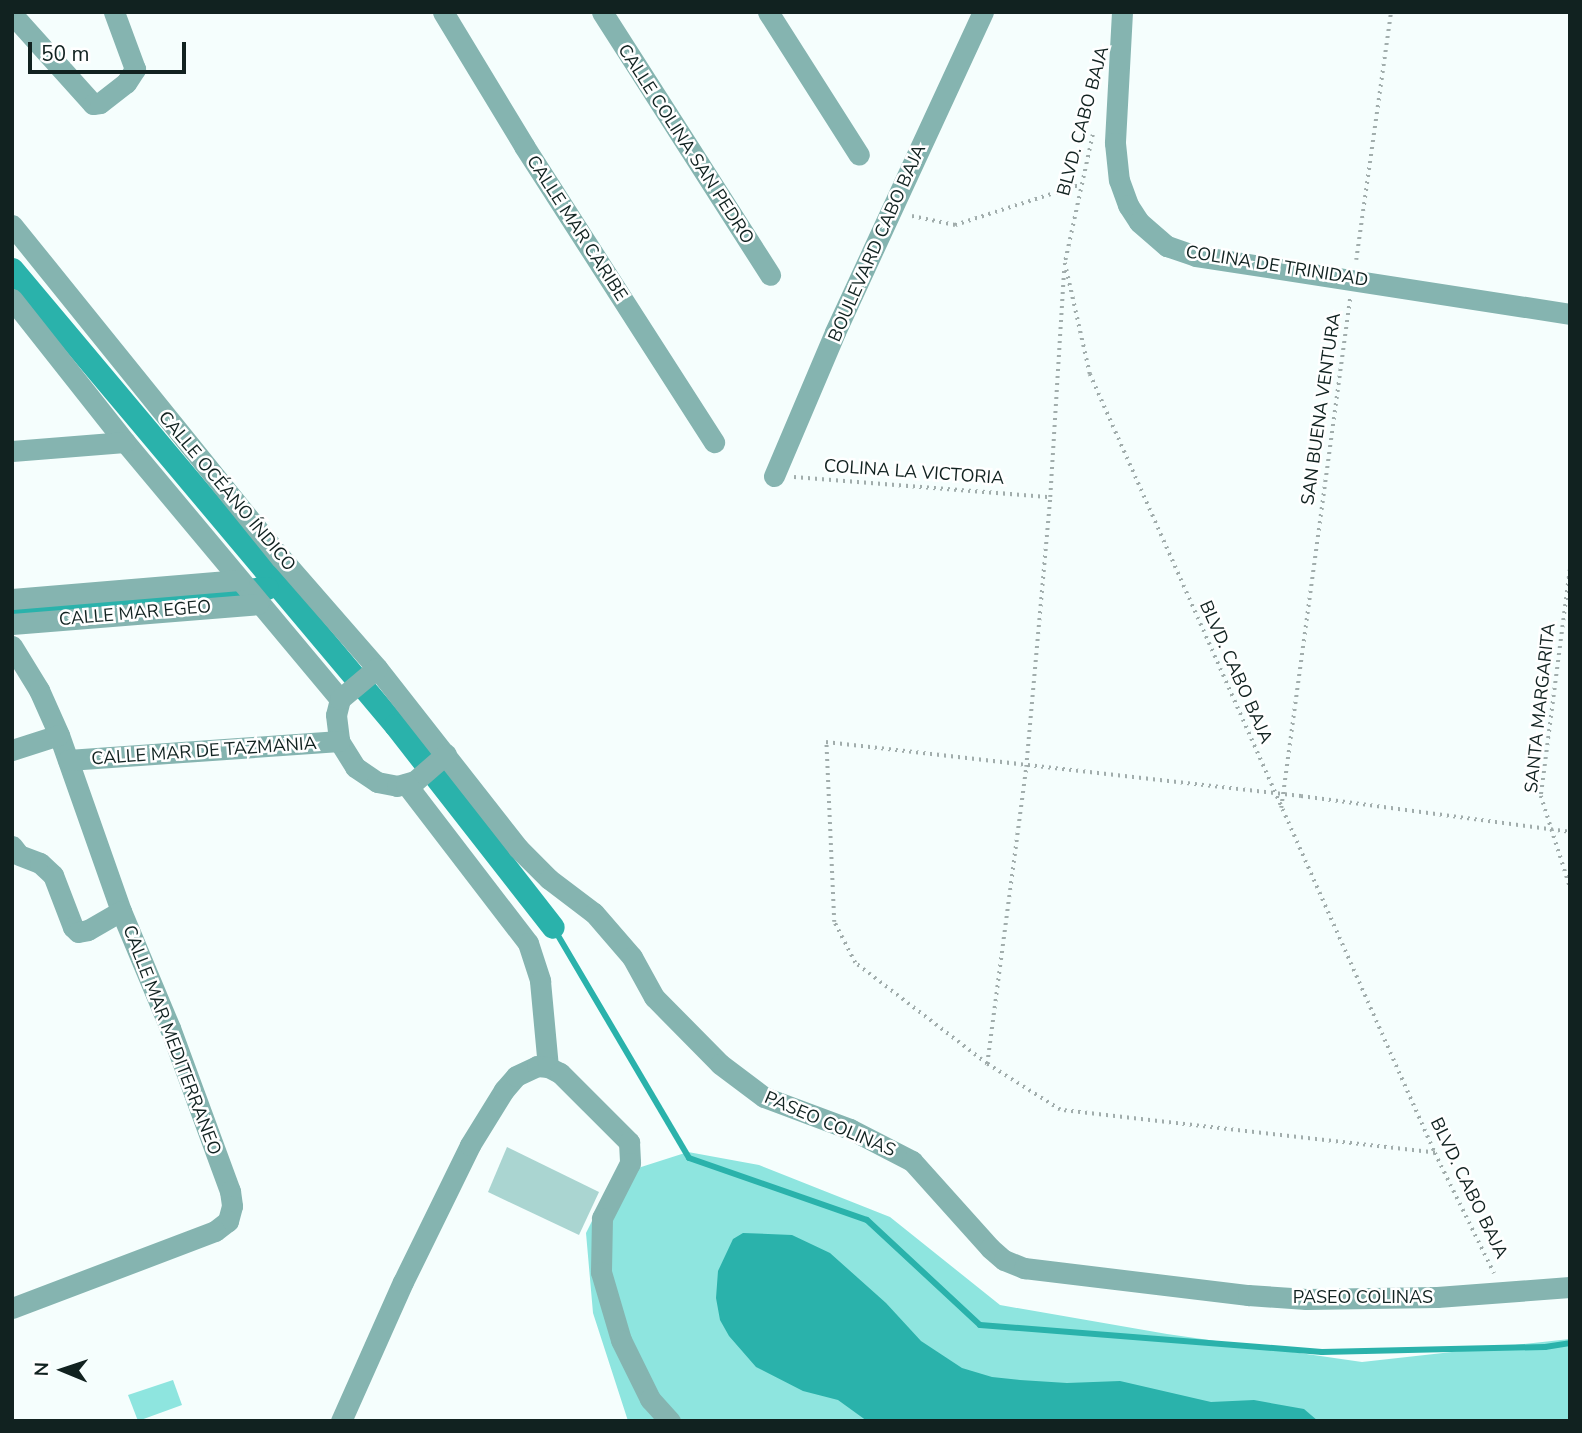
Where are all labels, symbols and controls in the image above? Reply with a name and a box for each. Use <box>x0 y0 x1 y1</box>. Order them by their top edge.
scale bar <box>32 28 189 72</box>
text: 50 m <box>41 40 90 68</box>
street label: CALLE COLINA SAN PEDRO <box>613 40 759 248</box>
street label: BLVD. CABO BAJA <box>1053 44 1113 198</box>
street label: BOULEVARD CABO BAJA <box>824 141 930 345</box>
street label: CALLE MAR CARIBE <box>522 151 632 305</box>
street label: COLINA DE TRINIDAD <box>1184 241 1370 291</box>
street label: SAN BUENA VENTURA <box>1297 311 1345 507</box>
street label: CALLE OCÉANO ÍNDICO <box>154 407 300 575</box>
street label: COLINA LA VICTORIA <box>823 455 1005 489</box>
street label: CALLE MAR EGEO <box>58 596 212 630</box>
street label: BLVD. CABO BAJA <box>1195 597 1277 747</box>
street label: SANTA MARGARITA <box>1520 622 1560 794</box>
street label: CALLE MAR DE TAZMANIA <box>91 732 317 770</box>
street label: CALLE MAR MEDITERRANEO <box>118 922 226 1158</box>
street label: PASEO COLINAS <box>761 1087 899 1161</box>
street label: BLVD. CABO BAJA <box>1426 1114 1512 1262</box>
street label: PASEO COLINAS <box>1293 1286 1433 1308</box>
north arrow <box>28 1335 98 1405</box>
text: N <box>29 1362 55 1377</box>

